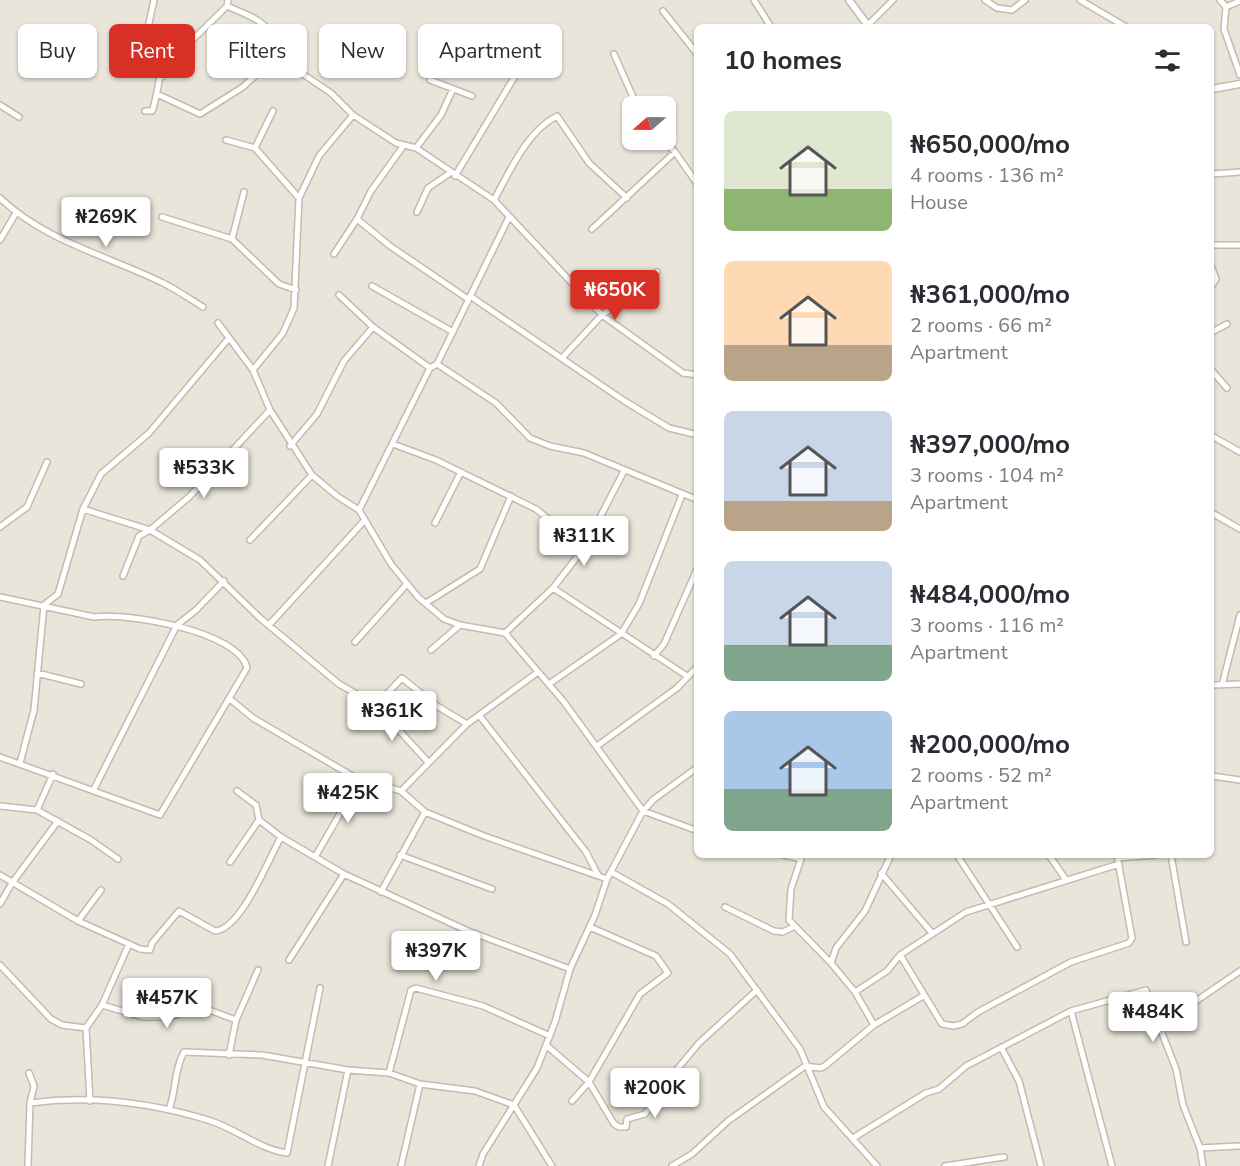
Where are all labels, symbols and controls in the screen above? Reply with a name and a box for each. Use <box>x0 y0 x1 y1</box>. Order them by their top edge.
chip: Buy <box>18 24 97 78</box>
chip: Rent <box>109 24 195 78</box>
chip: Filters <box>207 24 307 78</box>
chip: New <box>319 24 406 78</box>
chip: Apartment <box>418 24 562 78</box>
text: 10 homes <box>724 43 842 78</box>
icon: filters <box>1151 44 1184 77</box>
north arrow <box>622 96 676 150</box>
map controls <box>622 96 676 150</box>
text: ₦650,000/mo <box>910 127 1070 162</box>
icon: home <box>772 135 844 207</box>
text: 4 rooms · 136 m² <box>910 162 1064 189</box>
text: House <box>910 189 968 216</box>
pin: ₦269K <box>64 197 148 248</box>
text: ₦269K <box>75 203 137 230</box>
pin: ₦650K <box>573 270 657 321</box>
text: ₦650K <box>584 276 646 303</box>
text: ₦361,000/mo <box>910 277 1070 312</box>
icon: home <box>772 285 844 357</box>
text: 2 rooms · 66 m² <box>910 312 1052 339</box>
text: Apartment <box>910 339 1008 366</box>
text: ₦397,000/mo <box>910 427 1070 462</box>
icon: home <box>772 435 844 507</box>
pin: ₦533K <box>162 448 246 499</box>
text: ₦533K <box>173 454 235 481</box>
text: 3 rooms · 104 m² <box>910 462 1064 489</box>
text: Apartment <box>910 489 1008 516</box>
pin: ₦311K <box>542 516 626 567</box>
text: ₦311K <box>553 522 615 549</box>
text: ₦484,000/mo <box>910 577 1070 612</box>
icon: home <box>772 585 844 657</box>
text: 3 rooms · 116 m² <box>910 612 1064 639</box>
text: Apartment <box>910 639 1008 666</box>
pin: ₦361K <box>350 691 434 742</box>
text: ₦361K <box>361 697 423 724</box>
text: ₦200,000/mo <box>910 727 1070 762</box>
icon: home <box>772 735 844 807</box>
text: 2 rooms · 52 m² <box>910 762 1052 789</box>
pin: ₦425K <box>306 773 390 824</box>
text: ₦425K <box>317 779 379 806</box>
text: Apartment <box>910 789 1008 816</box>
pin: ₦397K <box>394 931 478 982</box>
text: ₦397K <box>405 937 467 964</box>
pin: ₦457K <box>125 978 209 1029</box>
text: ₦457K <box>136 984 198 1011</box>
pin: ₦484K <box>1111 992 1195 1043</box>
text: ₦484K <box>1122 998 1184 1025</box>
pin: ₦200K <box>613 1068 697 1119</box>
text: ₦200K <box>624 1074 686 1101</box>

